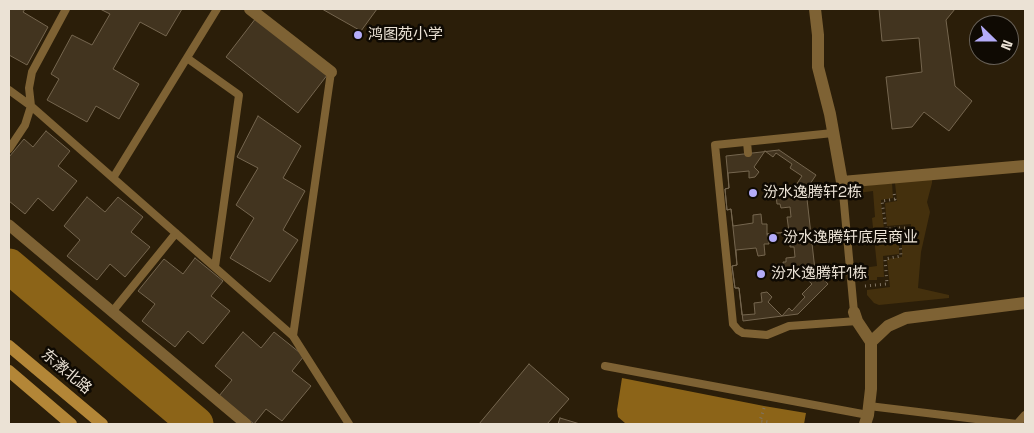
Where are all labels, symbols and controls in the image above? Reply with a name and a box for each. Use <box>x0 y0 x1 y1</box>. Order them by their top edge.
north arrow <box>969 15 1019 65</box>
place label: 鸿图苑小学 <box>368 26 443 44</box>
marker: 鸿图苑小学 <box>352 29 364 41</box>
text: N <box>997 38 1017 53</box>
place label: 汾水逸腾轩2栋 <box>763 184 862 202</box>
marker: 汾水逸腾轩2栋 <box>747 187 759 199</box>
place label: 汾水逸腾轩底层商业 <box>783 229 918 247</box>
marker: 汾水逸腾轩底层商业 <box>767 232 779 244</box>
place label: 汾水逸腾轩1栋 <box>771 265 867 283</box>
marker: 汾水逸腾轩1栋 <box>755 268 767 280</box>
street label: 东漖北路 <box>37 346 95 398</box>

